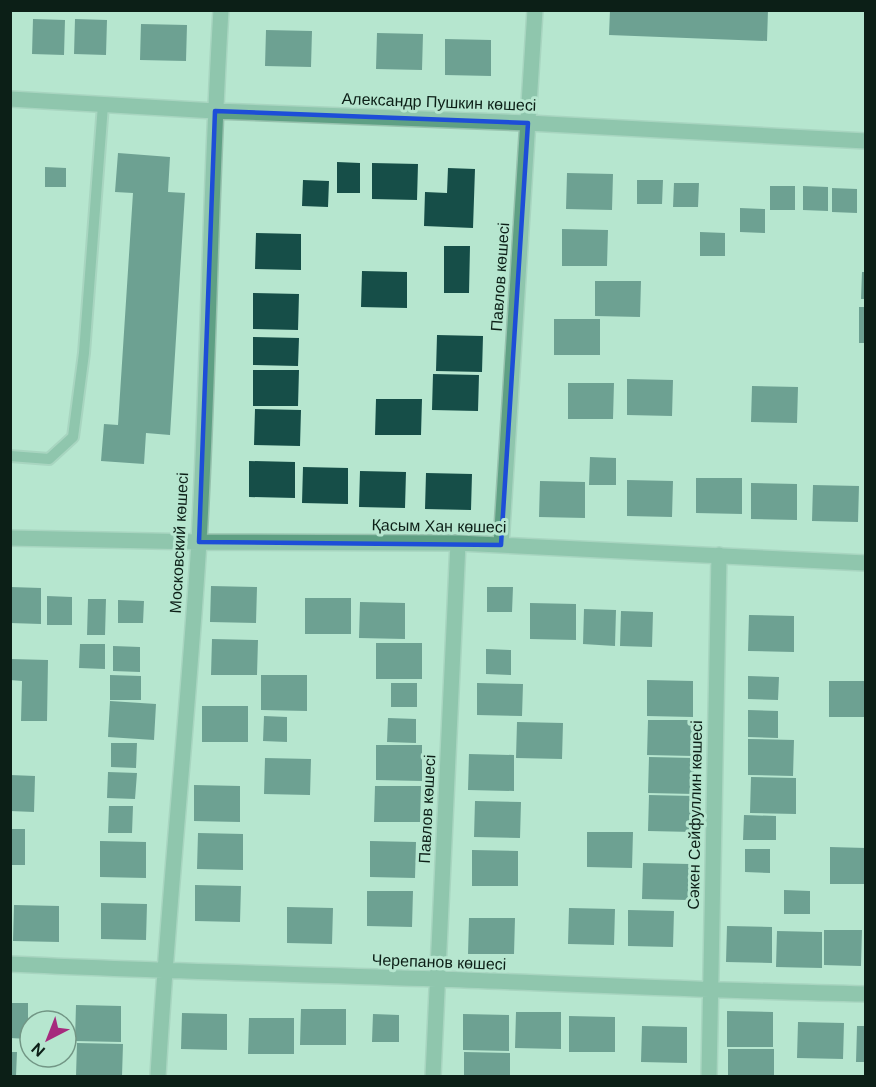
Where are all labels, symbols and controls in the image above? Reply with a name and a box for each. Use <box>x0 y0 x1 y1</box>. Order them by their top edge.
street label: Александр Пушкин көшесі <box>341 88 537 116</box>
street label: Павлов көшесі <box>486 222 514 332</box>
street label: Московский көшесі <box>165 472 193 614</box>
street label: Қасым Хан көшесі <box>371 514 507 538</box>
street label: Сәкен Сейфуллин көшесі <box>683 720 707 910</box>
street label: Павлов көшесі <box>414 754 440 864</box>
street label: Черепанов көшесі <box>371 949 507 975</box>
north arrow <box>18 1009 78 1069</box>
text: N <box>27 1038 50 1061</box>

